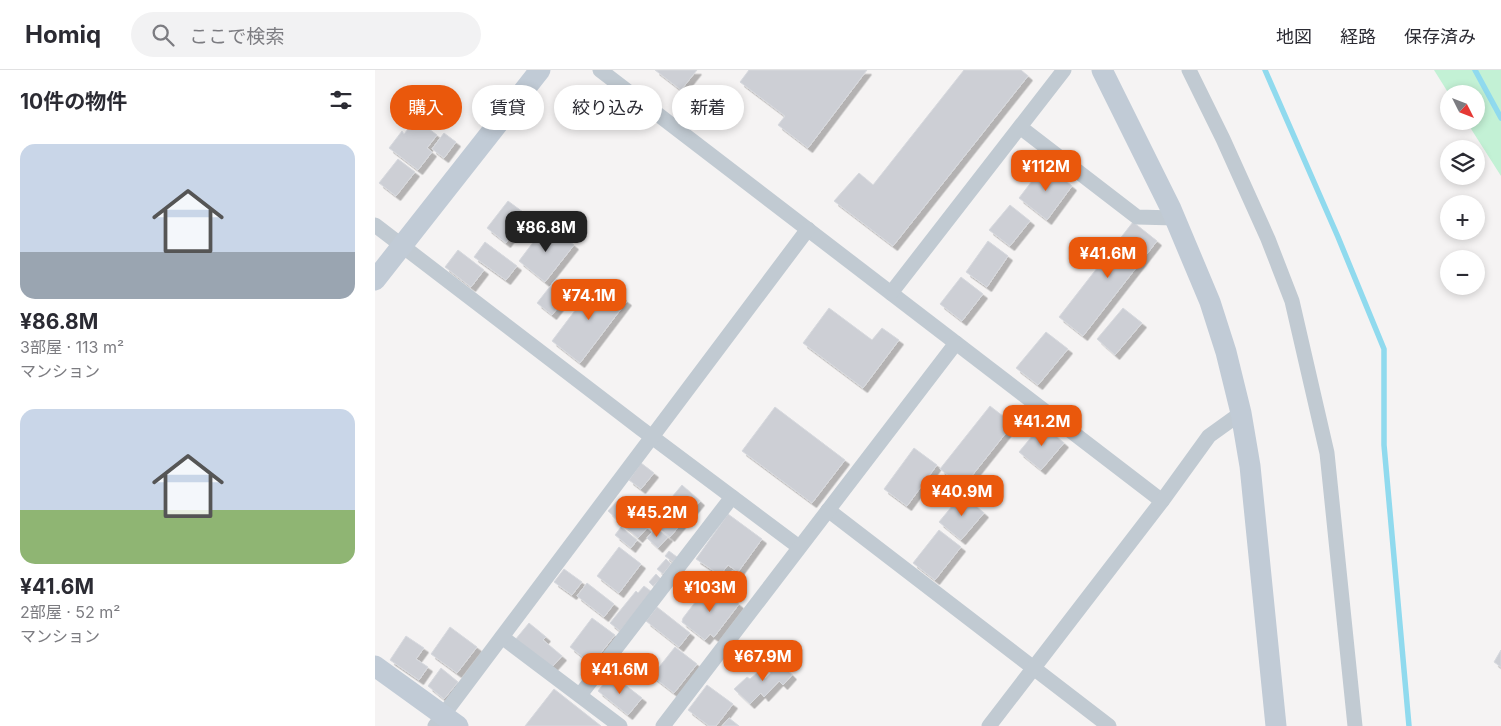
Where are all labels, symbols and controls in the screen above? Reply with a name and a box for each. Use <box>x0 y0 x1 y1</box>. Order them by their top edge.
search box <box>131 12 481 57</box>
text: Homiq <box>25 20 101 49</box>
icon: search <box>149 21 177 49</box>
text: ここで検索 <box>189 25 284 48</box>
text: 地図 <box>1276 26 1312 47</box>
text: 経路 <box>1340 26 1376 47</box>
text: 保存済み <box>1404 26 1476 47</box>
chip: 購入 <box>390 85 462 130</box>
chip: 賃貸 <box>472 85 544 130</box>
chip: 絞り込み <box>554 85 662 130</box>
chip: 新着 <box>672 85 744 130</box>
north arrow <box>1440 85 1485 130</box>
map controls <box>1440 85 1485 295</box>
icon: filters <box>327 86 355 114</box>
text: 10件の物件 <box>20 89 127 114</box>
button: layers <box>1440 140 1485 185</box>
pin: ¥112M <box>1011 150 1081 192</box>
text: ¥112M <box>1022 156 1070 176</box>
icon: home <box>143 176 233 266</box>
button: + <box>1440 195 1485 240</box>
pin: ¥86.8M <box>505 210 587 253</box>
text: ¥86.8M <box>516 217 576 237</box>
pin: ¥41.6M <box>1067 236 1149 279</box>
text: ¥41.6M <box>1080 243 1136 263</box>
button: − <box>1440 250 1485 295</box>
pin: ¥74.1M <box>548 278 630 321</box>
text: ¥74.1M <box>562 285 616 305</box>
text: ¥86.8M <box>20 309 98 334</box>
text: 3部屋 · 113 m² <box>20 337 124 357</box>
text: マンション <box>20 361 100 381</box>
pin: ¥41.2M <box>1001 404 1083 447</box>
text: ¥41.2M <box>1014 411 1070 431</box>
icon: home <box>143 441 233 531</box>
pin: ¥40.9M <box>921 474 1003 517</box>
text: ¥40.9M <box>932 481 992 501</box>
pin: ¥45.2M <box>616 496 698 538</box>
text: ¥45.2M <box>627 502 687 522</box>
pin: ¥103M <box>675 570 745 613</box>
text: ¥41.6M <box>20 574 94 599</box>
text: ¥103M <box>684 577 736 597</box>
text: 2部屋 · 52 m² <box>20 602 120 622</box>
text: マンション <box>20 626 100 646</box>
pin: ¥67.9M <box>722 640 804 682</box>
text: ¥67.9M <box>734 646 792 666</box>
pin: ¥41.6M <box>579 652 661 695</box>
text: ¥41.6M <box>592 659 648 679</box>

